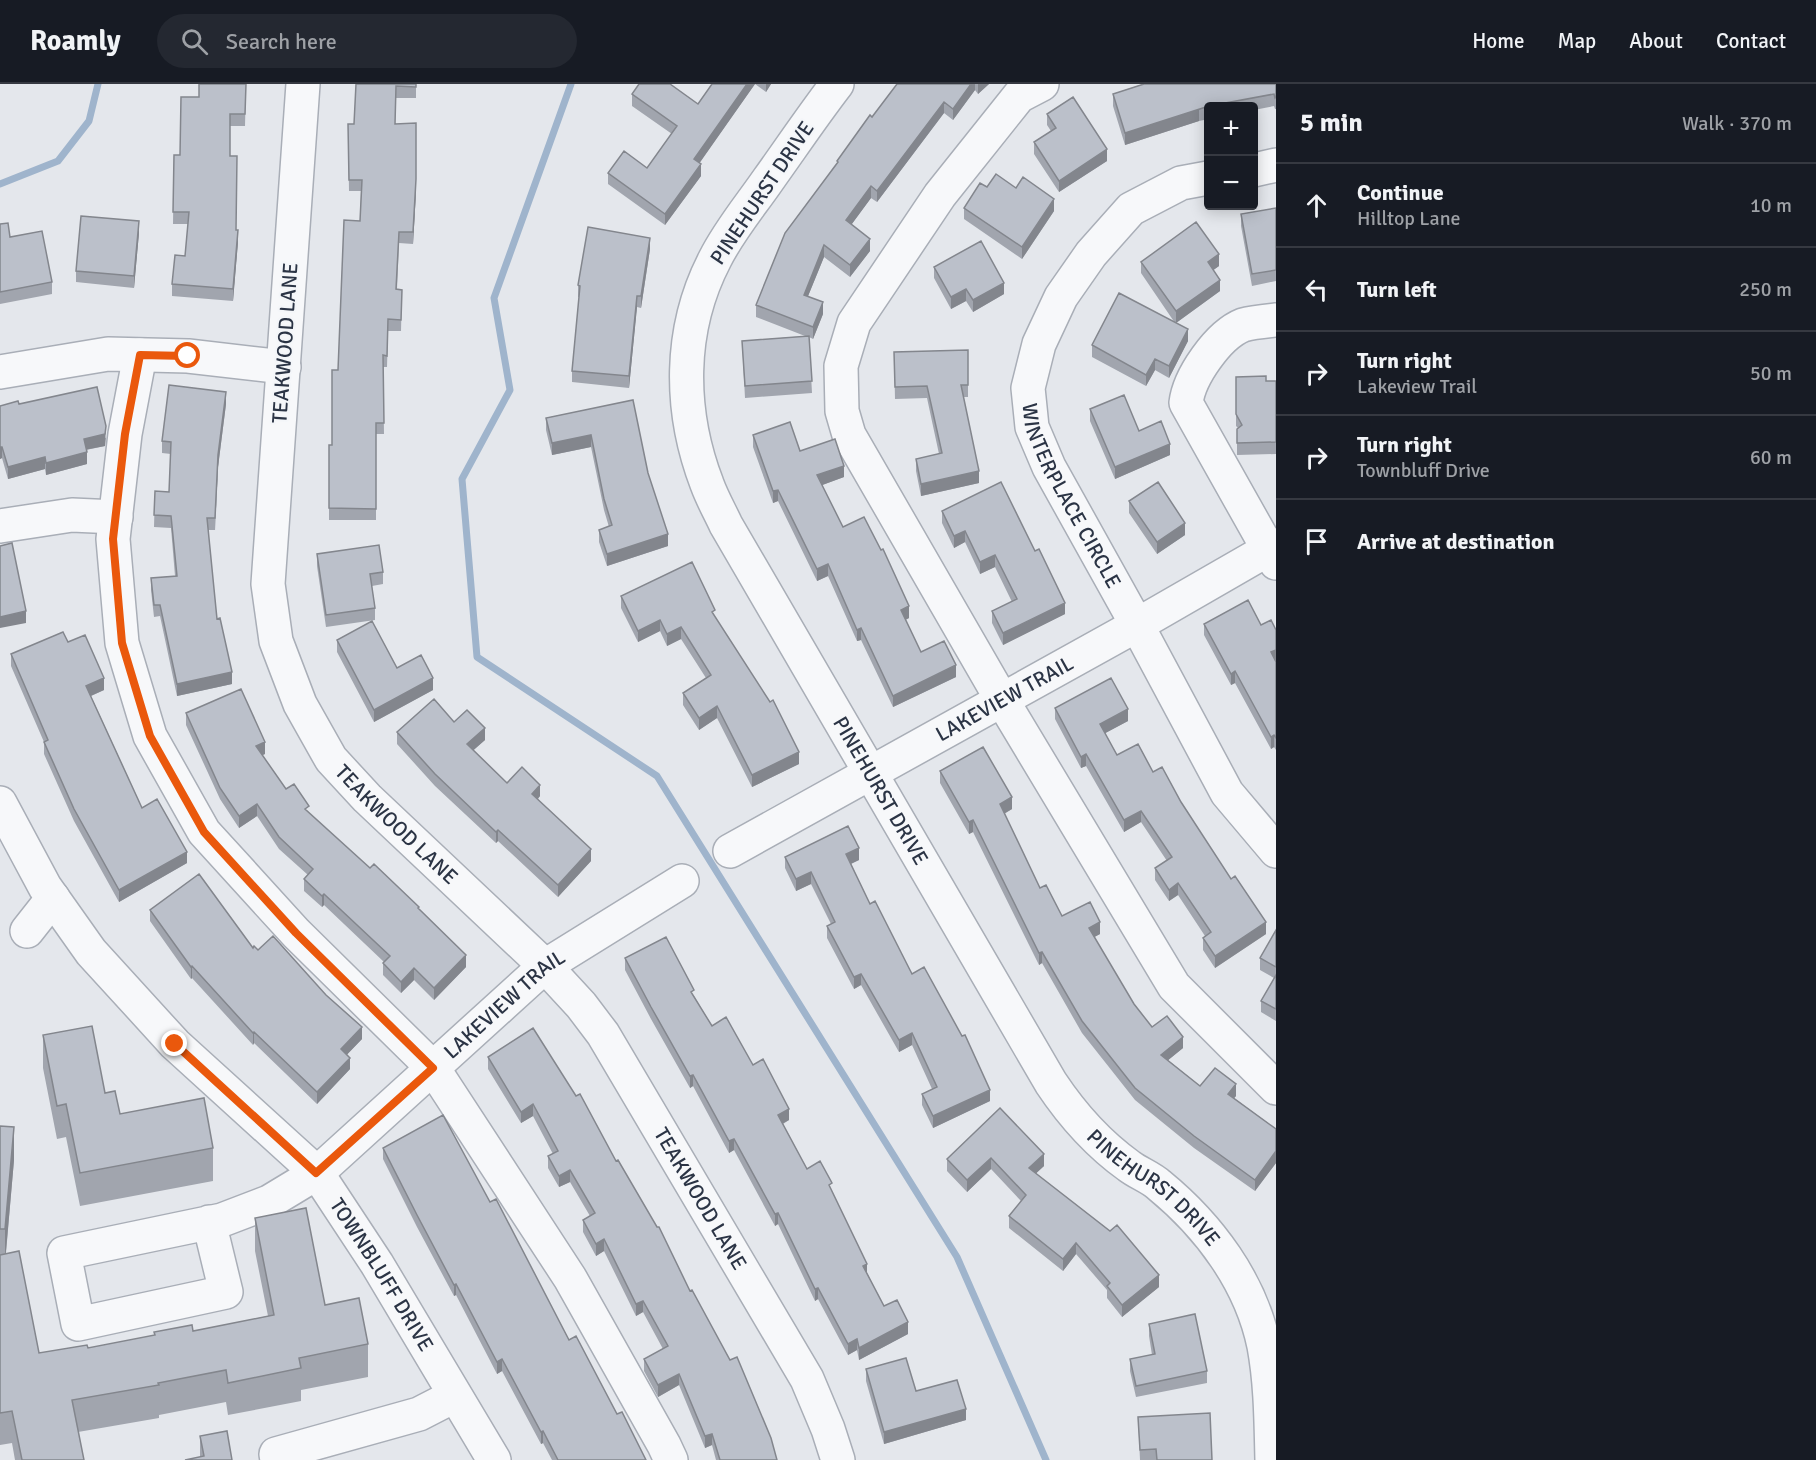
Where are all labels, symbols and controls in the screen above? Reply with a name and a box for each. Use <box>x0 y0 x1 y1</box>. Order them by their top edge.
search box <box>157 14 577 68</box>
text: Roamly <box>30 24 121 58</box>
icon: search <box>178 25 211 58</box>
text: Search here <box>226 28 337 55</box>
text: Home <box>1472 28 1525 54</box>
text: Map <box>1558 28 1596 54</box>
text: About <box>1629 28 1683 54</box>
text: Contact <box>1716 28 1786 54</box>
map controls <box>1204 102 1258 210</box>
button: + <box>1204 102 1258 156</box>
text: 5 min <box>1300 107 1363 139</box>
text: Walk · 370 m <box>1682 111 1792 136</box>
street label: PINEHURST DRIVE <box>704 116 820 270</box>
button: − <box>1204 156 1258 210</box>
text: Continue <box>1357 179 1444 206</box>
icon: ahead <box>1300 189 1333 222</box>
text: 10 m <box>1750 193 1792 218</box>
text: Hilltop Lane <box>1357 206 1461 231</box>
street label: TEAKWOOD LANE <box>266 262 304 424</box>
icon: left <box>1300 273 1333 306</box>
text: Turn left <box>1357 276 1437 303</box>
text: 250 m <box>1739 277 1792 302</box>
route start <box>174 342 200 368</box>
text: Turn right <box>1357 347 1452 374</box>
icon: right <box>1300 357 1333 390</box>
text: 50 m <box>1750 361 1792 386</box>
text: Lakeview Trail <box>1357 374 1477 399</box>
street label: WINTERPLACE CIRCLE <box>1017 402 1127 593</box>
text: Turn right <box>1357 431 1452 458</box>
icon: right <box>1300 441 1333 474</box>
text: 60 m <box>1750 445 1792 470</box>
text: Townbluff Drive <box>1357 458 1490 483</box>
icon: arrive <box>1300 525 1333 558</box>
text: Arrive at destination <box>1357 528 1554 555</box>
street label: LAKEVIEW TRAIL <box>931 650 1078 747</box>
street label: PINEHURST DRIVE <box>827 712 934 869</box>
street label: TEAKWOOD LANE <box>330 759 463 890</box>
street label: LAKEVIEW TRAIL <box>438 944 570 1065</box>
route end <box>161 1030 187 1056</box>
street label: TEAKWOOD LANE <box>648 1123 753 1275</box>
street label: PINEHURST DRIVE <box>1081 1124 1226 1251</box>
street label: TOWNBLUFF DRIVE <box>324 1193 439 1356</box>

